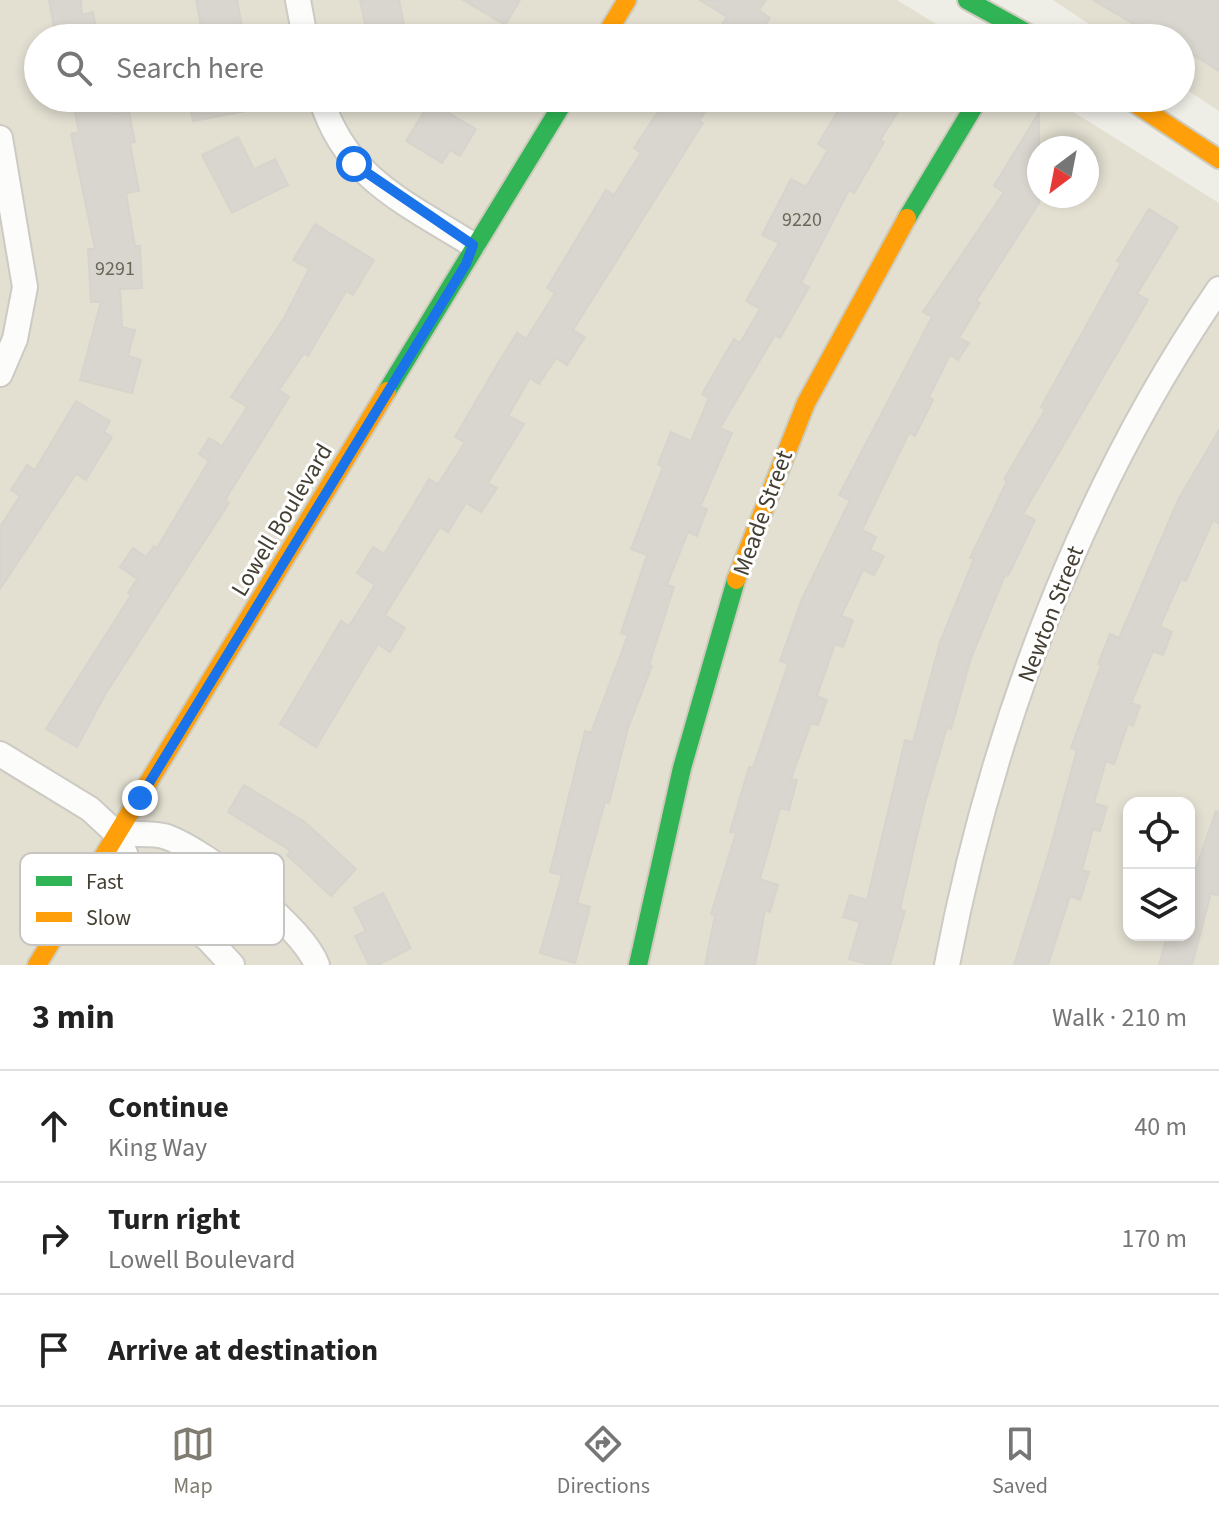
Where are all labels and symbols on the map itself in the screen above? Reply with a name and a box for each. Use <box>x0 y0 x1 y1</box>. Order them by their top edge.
north arrow <box>1027 136 1099 208</box>
route start <box>336 146 372 182</box>
house number: 9220 <box>782 206 822 234</box>
house number: 9291 <box>95 255 135 283</box>
street label: Lowell Boulevard <box>222 437 342 603</box>
street label: Meade Street <box>724 445 802 581</box>
street label: Newton Street <box>1009 541 1093 687</box>
route end <box>122 780 158 816</box>
legend <box>20 853 284 945</box>
text: Fast <box>86 866 124 898</box>
text: Slow <box>86 902 131 934</box>

